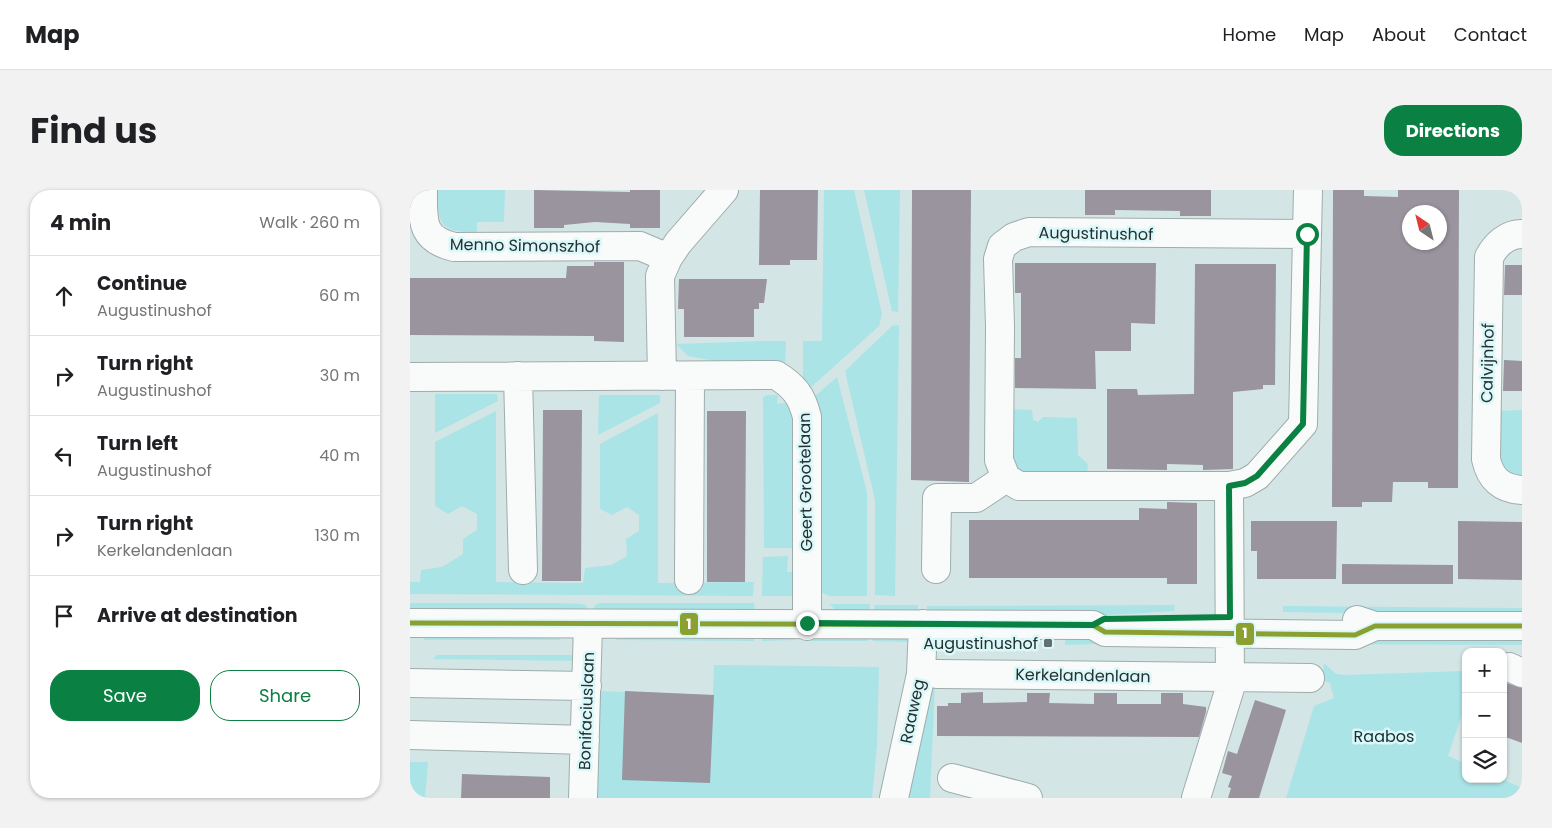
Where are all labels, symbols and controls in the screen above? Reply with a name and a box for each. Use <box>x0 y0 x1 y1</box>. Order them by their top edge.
text: Map <box>25 18 80 51</box>
text: Home <box>1222 22 1276 47</box>
text: Map <box>1304 22 1344 47</box>
text: About <box>1372 22 1426 47</box>
text: Contact <box>1454 22 1527 47</box>
button: Directions <box>1384 105 1522 156</box>
text: Find us <box>30 106 157 155</box>
north arrow <box>1402 205 1447 250</box>
text: 4 min <box>50 208 111 237</box>
text: Walk · 260 m <box>259 211 360 234</box>
street label: Augustinushof <box>1038 221 1154 246</box>
route start <box>1296 223 1319 246</box>
street label: Menno Simonszhof <box>450 233 600 258</box>
text: Continue <box>97 270 187 297</box>
icon: ahead <box>50 282 78 310</box>
text: 60 m <box>319 284 360 307</box>
text: Augustinushof <box>97 299 212 322</box>
street label: Calvijnhof <box>1475 323 1500 403</box>
text: Turn right <box>97 350 193 377</box>
icon: right <box>50 362 78 390</box>
text: 30 m <box>320 364 360 387</box>
text: Augustinushof <box>97 379 212 402</box>
street label: Geert Grootelaan <box>793 412 818 552</box>
text: Turn left <box>97 430 178 457</box>
icon: left <box>50 442 78 470</box>
text: 40 m <box>319 444 360 467</box>
text: Augustinushof <box>97 459 212 482</box>
text: Turn right <box>97 510 193 537</box>
icon: right <box>50 522 78 550</box>
text: 130 m <box>315 524 360 547</box>
text: Kerkelandenlaan <box>97 539 232 562</box>
icon: arrive <box>50 602 78 630</box>
text: Arrive at destination <box>97 602 298 629</box>
line badge: 1 <box>679 612 699 636</box>
route end <box>796 612 819 635</box>
text: 1 <box>686 614 692 634</box>
line badge: 1 <box>1235 622 1255 646</box>
text: 1 <box>1242 623 1248 643</box>
place label: Augustinushof <box>923 632 1038 655</box>
marker: Augustinushof <box>1042 637 1054 649</box>
map controls <box>1462 648 1507 783</box>
button: + <box>1462 648 1507 693</box>
street label: Bonifaciuslaan <box>573 651 600 771</box>
street label: Kerkelandenlaan <box>1015 663 1151 688</box>
button: Save <box>50 670 200 721</box>
button: Share <box>210 670 360 721</box>
street label: Raaweg <box>894 677 931 745</box>
button: − <box>1462 693 1507 738</box>
park label: Raabos <box>1354 725 1414 748</box>
button: layers <box>1462 738 1507 783</box>

